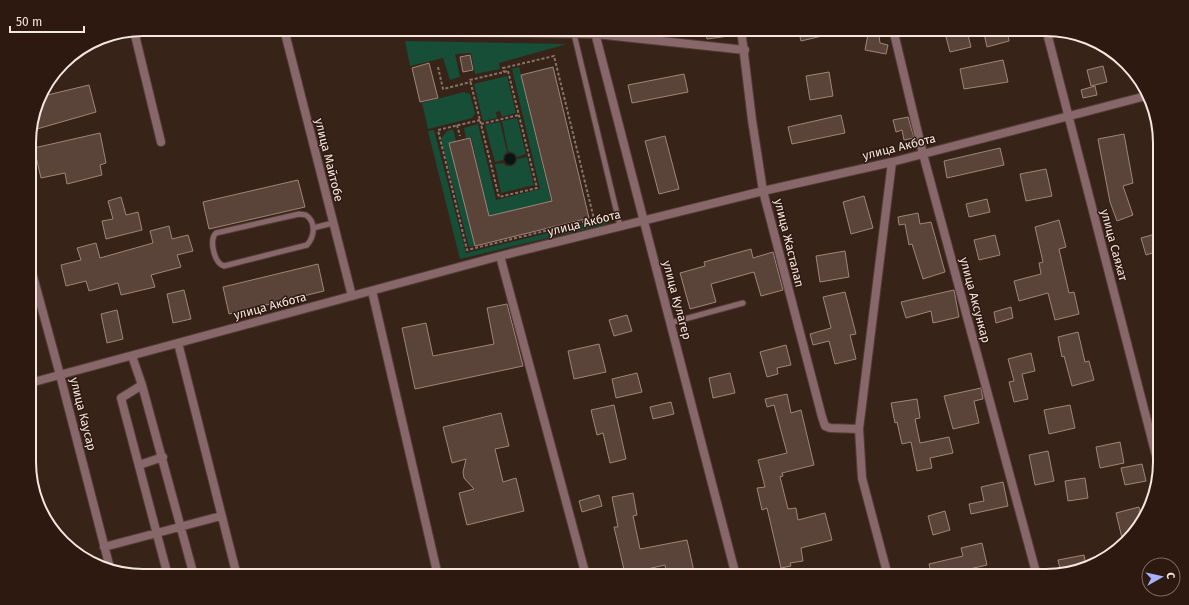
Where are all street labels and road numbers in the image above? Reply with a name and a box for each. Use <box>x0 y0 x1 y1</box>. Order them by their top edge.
street label: улица Майтобе <box>312 117 346 203</box>
street label: улица Акбота <box>861 131 937 163</box>
street label: улица Жасталап <box>771 197 807 289</box>
street label: улица Акбота <box>546 207 622 239</box>
street label: улица Саяхат <box>1098 208 1130 283</box>
street label: улица Аксункар <box>957 256 993 344</box>
street label: улица Кулагер <box>660 259 694 341</box>
street label: улица Акбота <box>232 290 308 322</box>
street label: улица Каусар <box>67 376 99 452</box>

